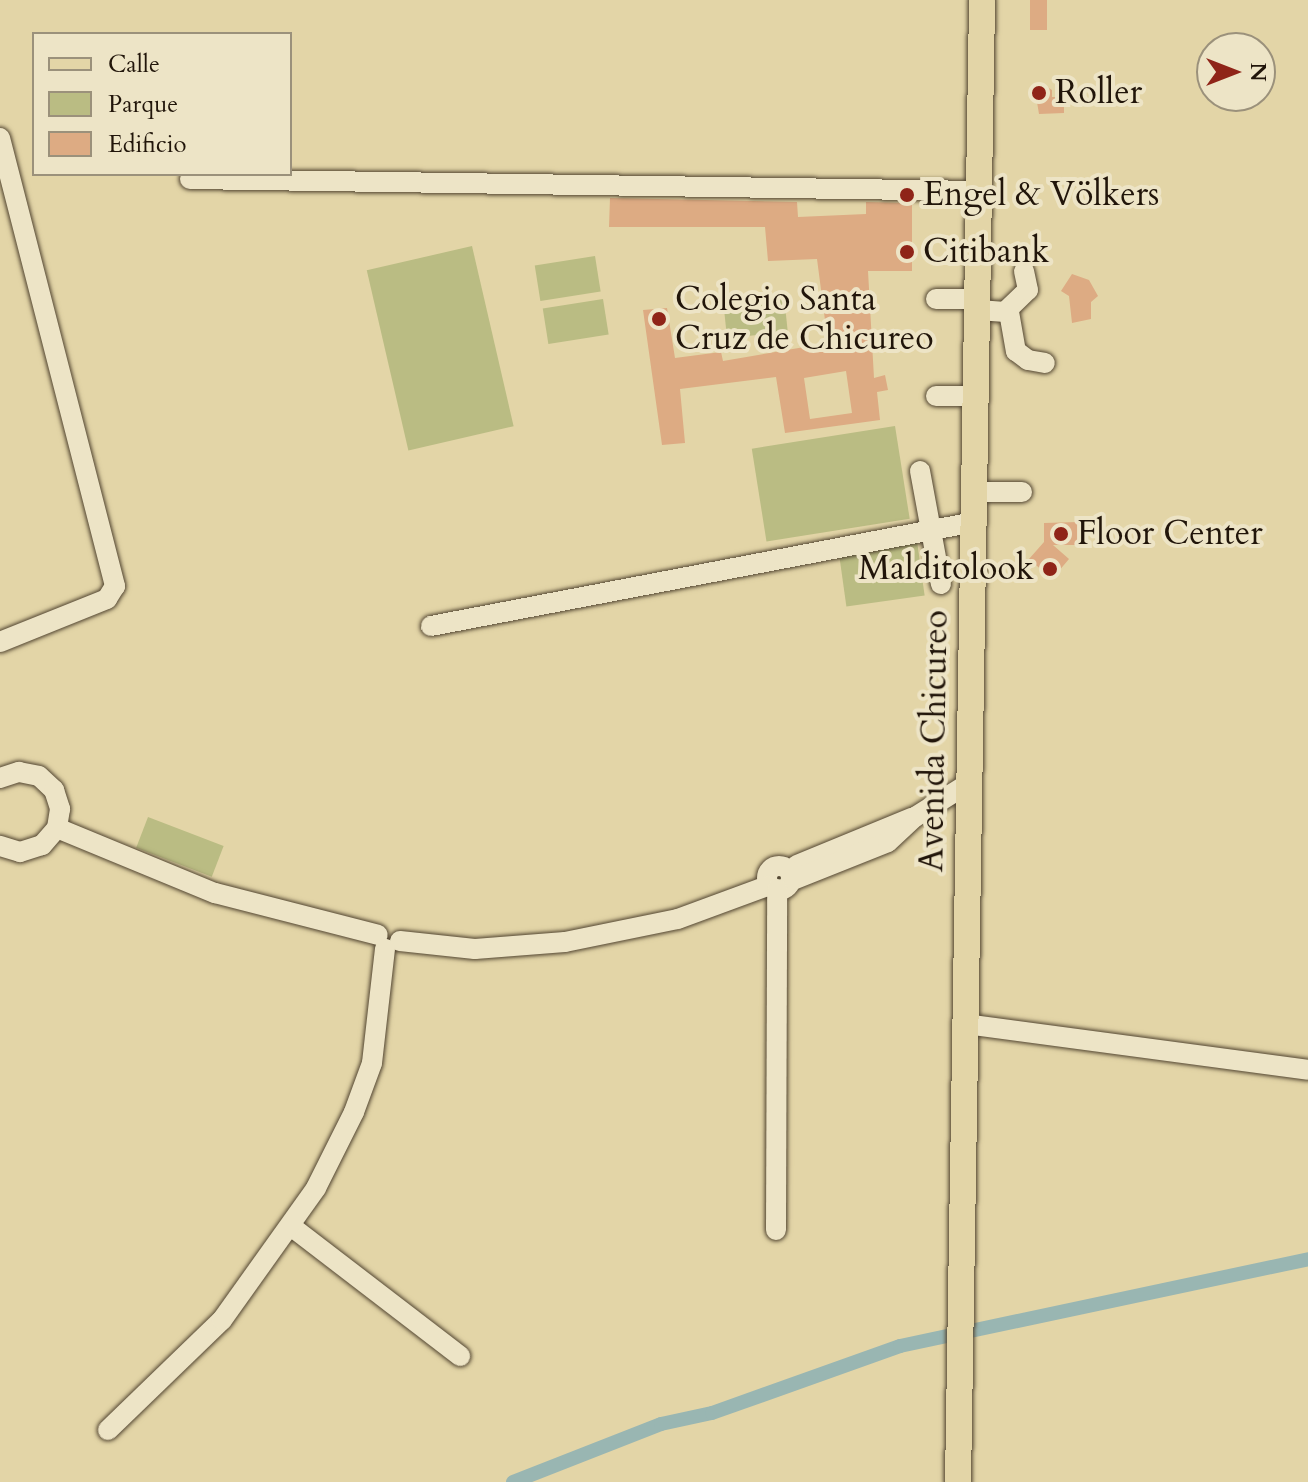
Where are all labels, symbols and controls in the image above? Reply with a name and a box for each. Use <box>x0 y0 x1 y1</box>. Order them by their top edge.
legend <box>32 32 292 176</box>
north arrow <box>1196 32 1276 112</box>
text: Calle <box>108 48 160 81</box>
text: N <box>1243 62 1273 82</box>
place label: Roller <box>1055 73 1142 113</box>
marker: Roller <box>1030 84 1048 102</box>
text: Parque <box>108 88 178 121</box>
text: Edificio <box>108 128 187 161</box>
place label: Engel & Völkers <box>923 175 1159 215</box>
marker: Engel & Völkers <box>898 186 916 204</box>
place label: Citibank <box>923 232 1049 272</box>
marker: Citibank <box>898 243 916 261</box>
place label: Colegio Santa Cruz de Chicureo <box>675 279 934 358</box>
marker: Colegio Santa Cruz de Chicureo <box>650 310 668 328</box>
place label: Floor Center <box>1077 514 1263 554</box>
marker: Floor Center <box>1052 525 1070 543</box>
place label: Malditolook <box>858 549 1034 589</box>
marker: Malditolook <box>1041 560 1059 578</box>
street label: Avenida Chicureo <box>911 610 957 872</box>

